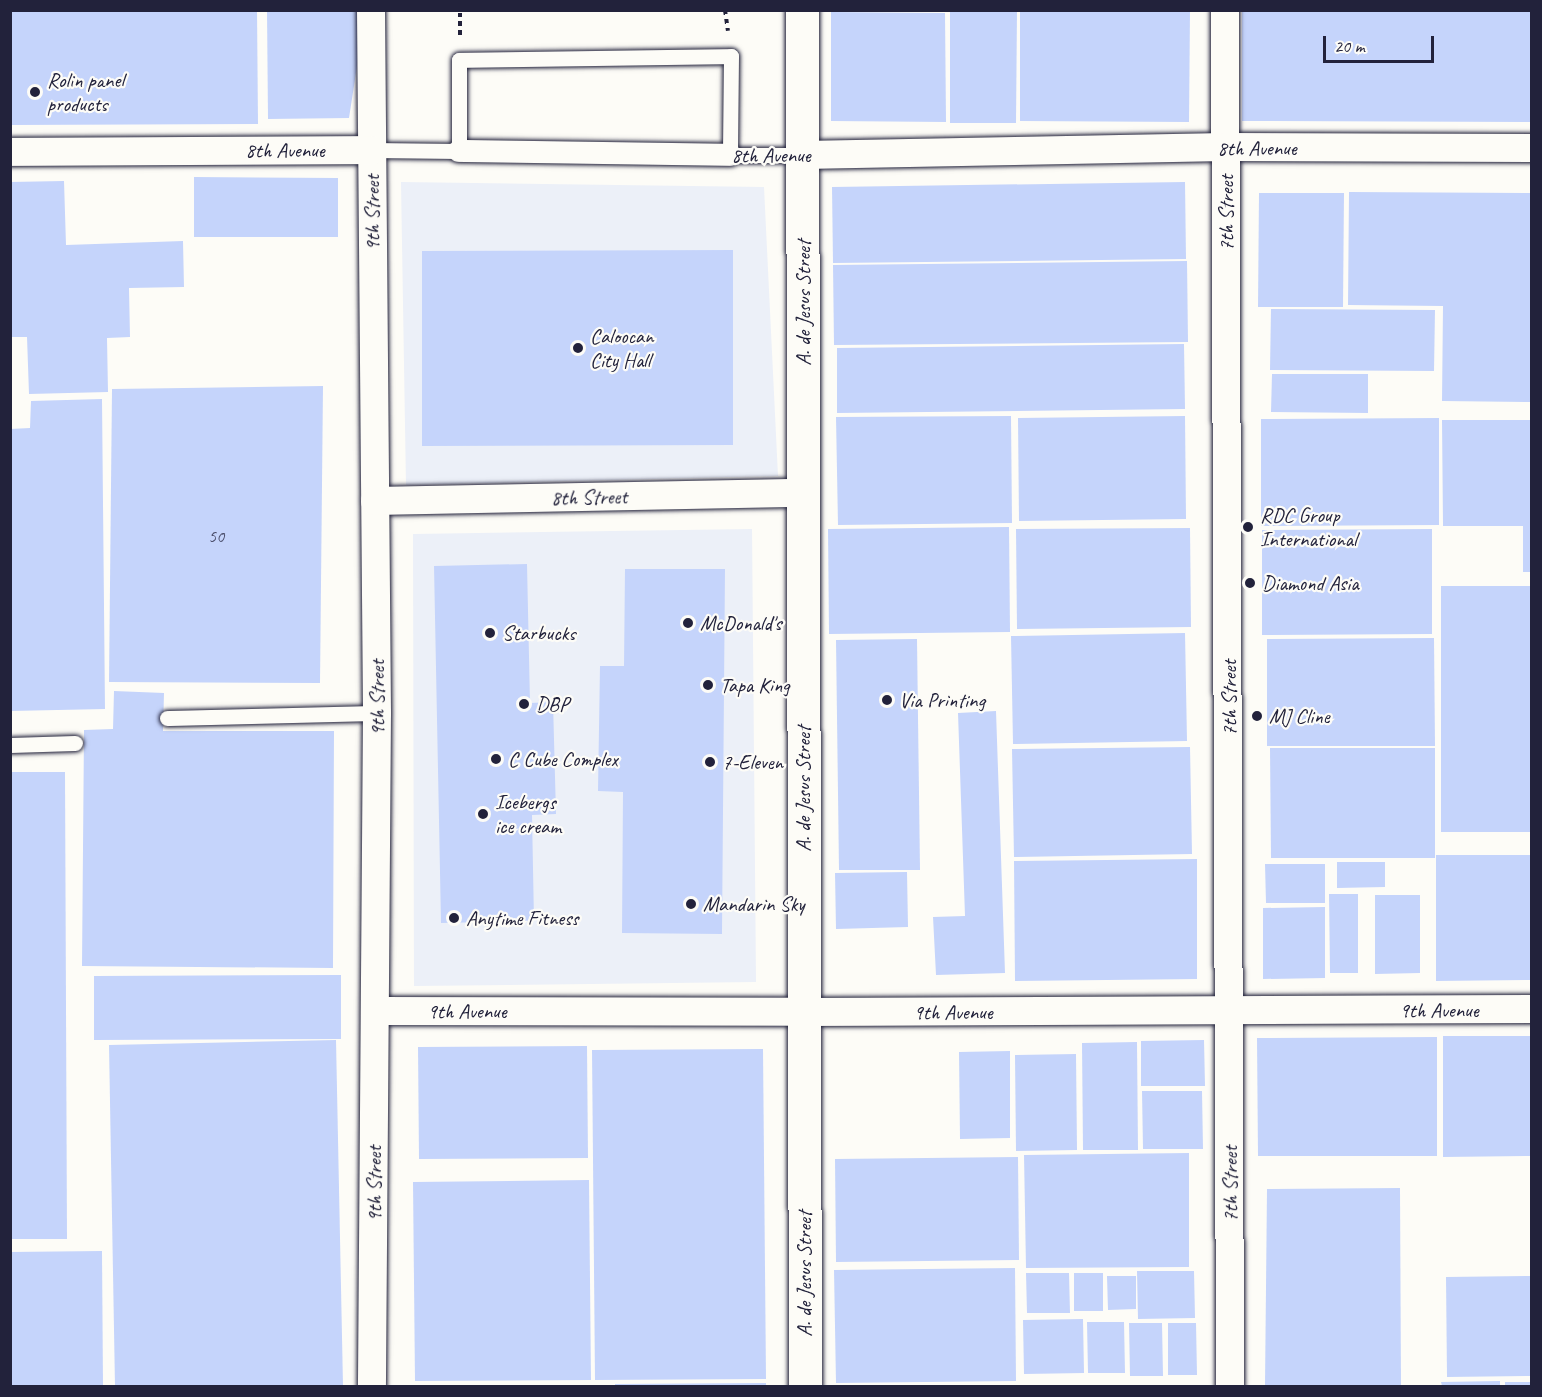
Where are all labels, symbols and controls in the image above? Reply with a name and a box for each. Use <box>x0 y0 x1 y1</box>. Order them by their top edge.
scale bar <box>1326 24 1437 62</box>
text: 20 m <box>1334 35 1365 57</box>
place label: Rolin panel products <box>47 67 124 117</box>
marker: Rolin panel products <box>28 85 42 99</box>
street label: 8th Avenue <box>1217 135 1297 161</box>
street label: 8th Avenue <box>245 137 325 163</box>
street label: 8th Avenue <box>731 142 811 168</box>
street label: 9th Street <box>359 175 385 251</box>
street label: 7th Street <box>1213 175 1239 251</box>
street label: A. de Jesus Street <box>790 240 816 366</box>
place label: Caloocan City Hall <box>590 323 653 373</box>
marker: Caloocan City Hall <box>571 341 585 355</box>
street label: 8th Street <box>550 484 628 510</box>
place label: RDC Group International <box>1260 502 1357 552</box>
marker: RDC Group International <box>1241 520 1255 534</box>
house number: 50 <box>208 525 224 547</box>
place label: Diamond Asia <box>1262 570 1359 596</box>
marker: Diamond Asia <box>1243 576 1257 590</box>
place label: McDonald's <box>700 610 781 636</box>
marker: McDonald's <box>681 616 695 630</box>
place label: Starbucks <box>502 620 575 646</box>
marker: Starbucks <box>483 626 497 640</box>
street label: 9th Street <box>364 660 390 736</box>
street label: 7th Street <box>1216 660 1242 736</box>
place label: Tapa King <box>720 672 790 698</box>
marker: Tapa King <box>701 678 715 692</box>
place label: Via Printing <box>899 687 985 713</box>
place label: DBP <box>536 691 569 717</box>
marker: Via Printing <box>880 693 894 707</box>
marker: DBP <box>517 697 531 711</box>
place label: MJ Cline <box>1269 703 1329 729</box>
marker: MJ Cline <box>1250 709 1264 723</box>
street label: A. de Jesus Street <box>790 726 816 852</box>
place label: C Cube Complex <box>508 746 616 772</box>
place label: 7-Eleven <box>722 749 783 775</box>
marker: C Cube Complex <box>489 752 503 766</box>
marker: 7-Eleven <box>703 755 717 769</box>
place label: Icebergs ice cream <box>495 789 560 839</box>
marker: Icebergs ice cream <box>476 807 490 821</box>
place label: Mandarin Sky <box>703 891 805 917</box>
marker: Mandarin Sky <box>684 897 698 911</box>
place label: Anytime Fitness <box>466 905 579 931</box>
marker: Anytime Fitness <box>447 911 461 925</box>
street label: 9th Avenue <box>1399 997 1479 1023</box>
street label: 9th Avenue <box>427 998 507 1024</box>
street label: 9th Avenue <box>913 999 993 1025</box>
street label: 9th Street <box>361 1146 387 1222</box>
street label: 7th Street <box>1217 1146 1243 1222</box>
street label: A. de Jesus Street <box>791 1211 817 1337</box>

